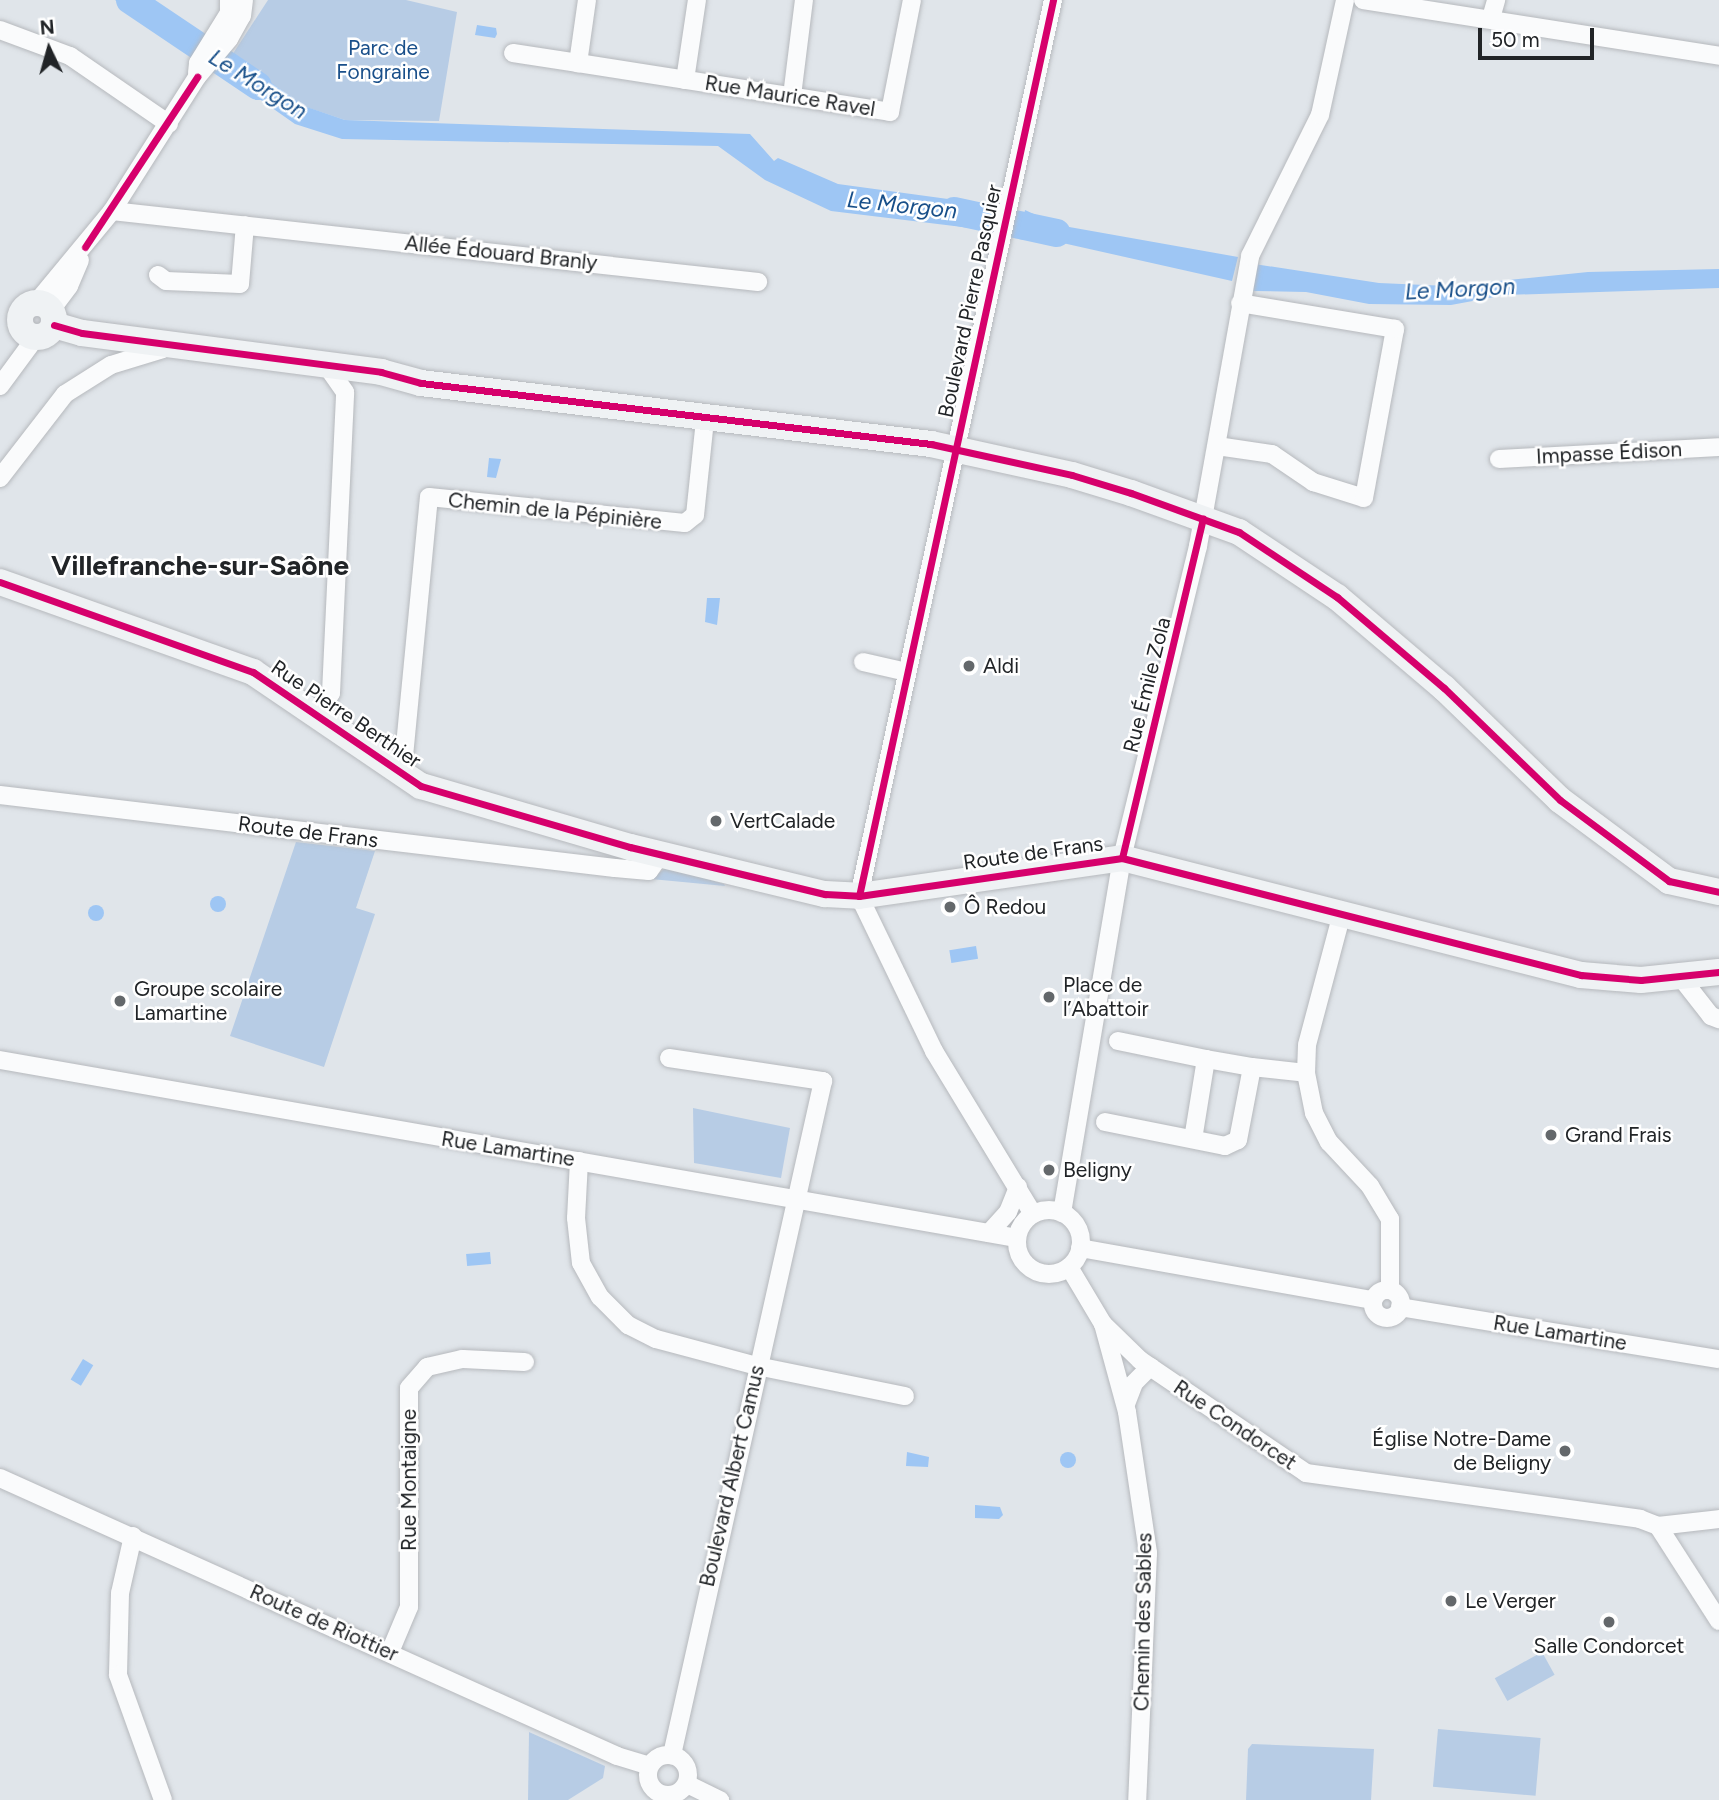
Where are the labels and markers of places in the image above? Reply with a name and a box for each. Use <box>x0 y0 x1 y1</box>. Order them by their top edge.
place label: Aldi <box>983 653 1019 679</box>
marker: Aldi <box>961 658 977 674</box>
place label: VertCalade <box>730 808 835 834</box>
marker: VertCalade <box>708 813 724 829</box>
place label: Ô Redou <box>964 894 1046 920</box>
marker: Ô Redou <box>942 899 958 915</box>
place label: Place de l’Abattoir <box>1063 972 1149 1022</box>
place label: Groupe scolaire Lamartine <box>134 976 282 1026</box>
marker: Place de l’Abattoir <box>1041 989 1057 1005</box>
marker: Groupe scolaire Lamartine <box>112 993 128 1009</box>
place label: Grand Frais <box>1565 1122 1672 1148</box>
marker: Grand Frais <box>1543 1127 1559 1143</box>
place label: Beligny <box>1063 1157 1132 1183</box>
marker: Beligny <box>1041 1162 1057 1178</box>
place label: Église Notre-Dame de Beligny <box>1372 1426 1551 1476</box>
marker: Église Notre-Dame de Beligny <box>1557 1443 1573 1459</box>
place label: Le Verger <box>1465 1588 1556 1614</box>
marker: Le Verger <box>1443 1593 1459 1609</box>
marker: Salle Condorcet <box>1601 1614 1617 1630</box>
place label: Salle Condorcet <box>1534 1633 1684 1659</box>

